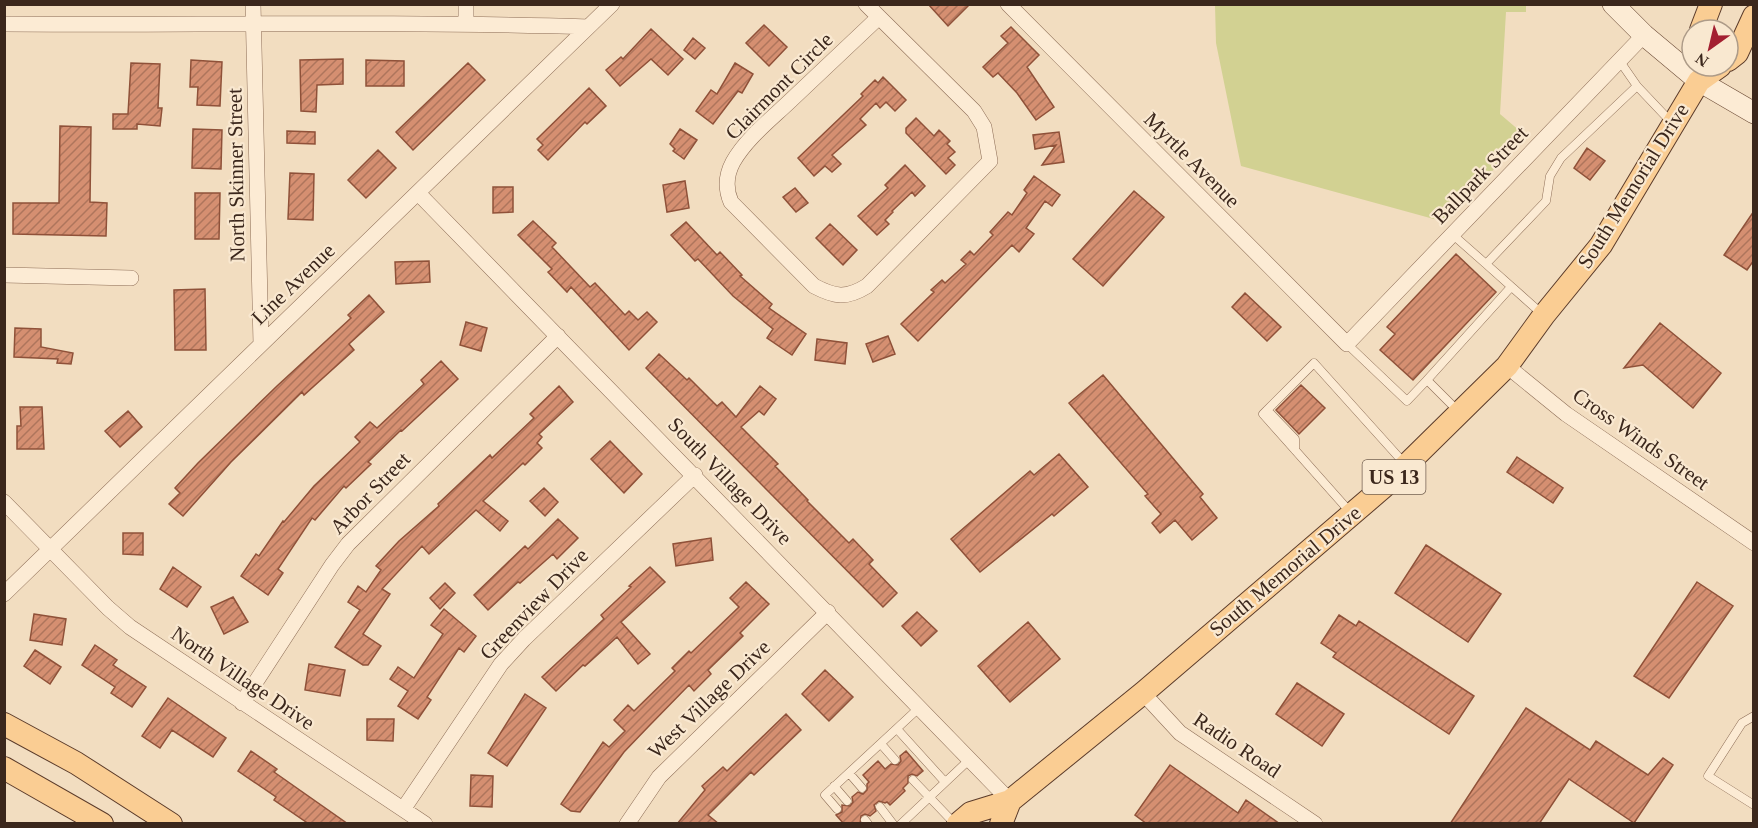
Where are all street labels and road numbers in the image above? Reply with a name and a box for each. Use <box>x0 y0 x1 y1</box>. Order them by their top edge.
street label: Clairmont Circle <box>720 27 838 145</box>
street label: North Skinner Street <box>222 88 250 262</box>
street label: South Memorial Drive <box>1572 99 1694 273</box>
street label: Myrtle Avenue <box>1139 107 1245 213</box>
street label: Ballpark Street <box>1427 121 1533 229</box>
street label: Line Avenue <box>246 238 340 330</box>
street label: Cross Winds Street <box>1568 383 1714 495</box>
street label: South Village Drive <box>663 412 797 550</box>
street label: Arbor Street <box>325 447 415 539</box>
road number: US 13 <box>1362 460 1426 494</box>
street label: South Memorial Drive <box>1204 501 1366 641</box>
street label: Greenview Drive <box>475 543 593 665</box>
street label: North Village Drive <box>167 621 319 735</box>
street label: West Village Drive <box>643 635 775 763</box>
street label: Radio Road <box>1189 707 1285 783</box>

